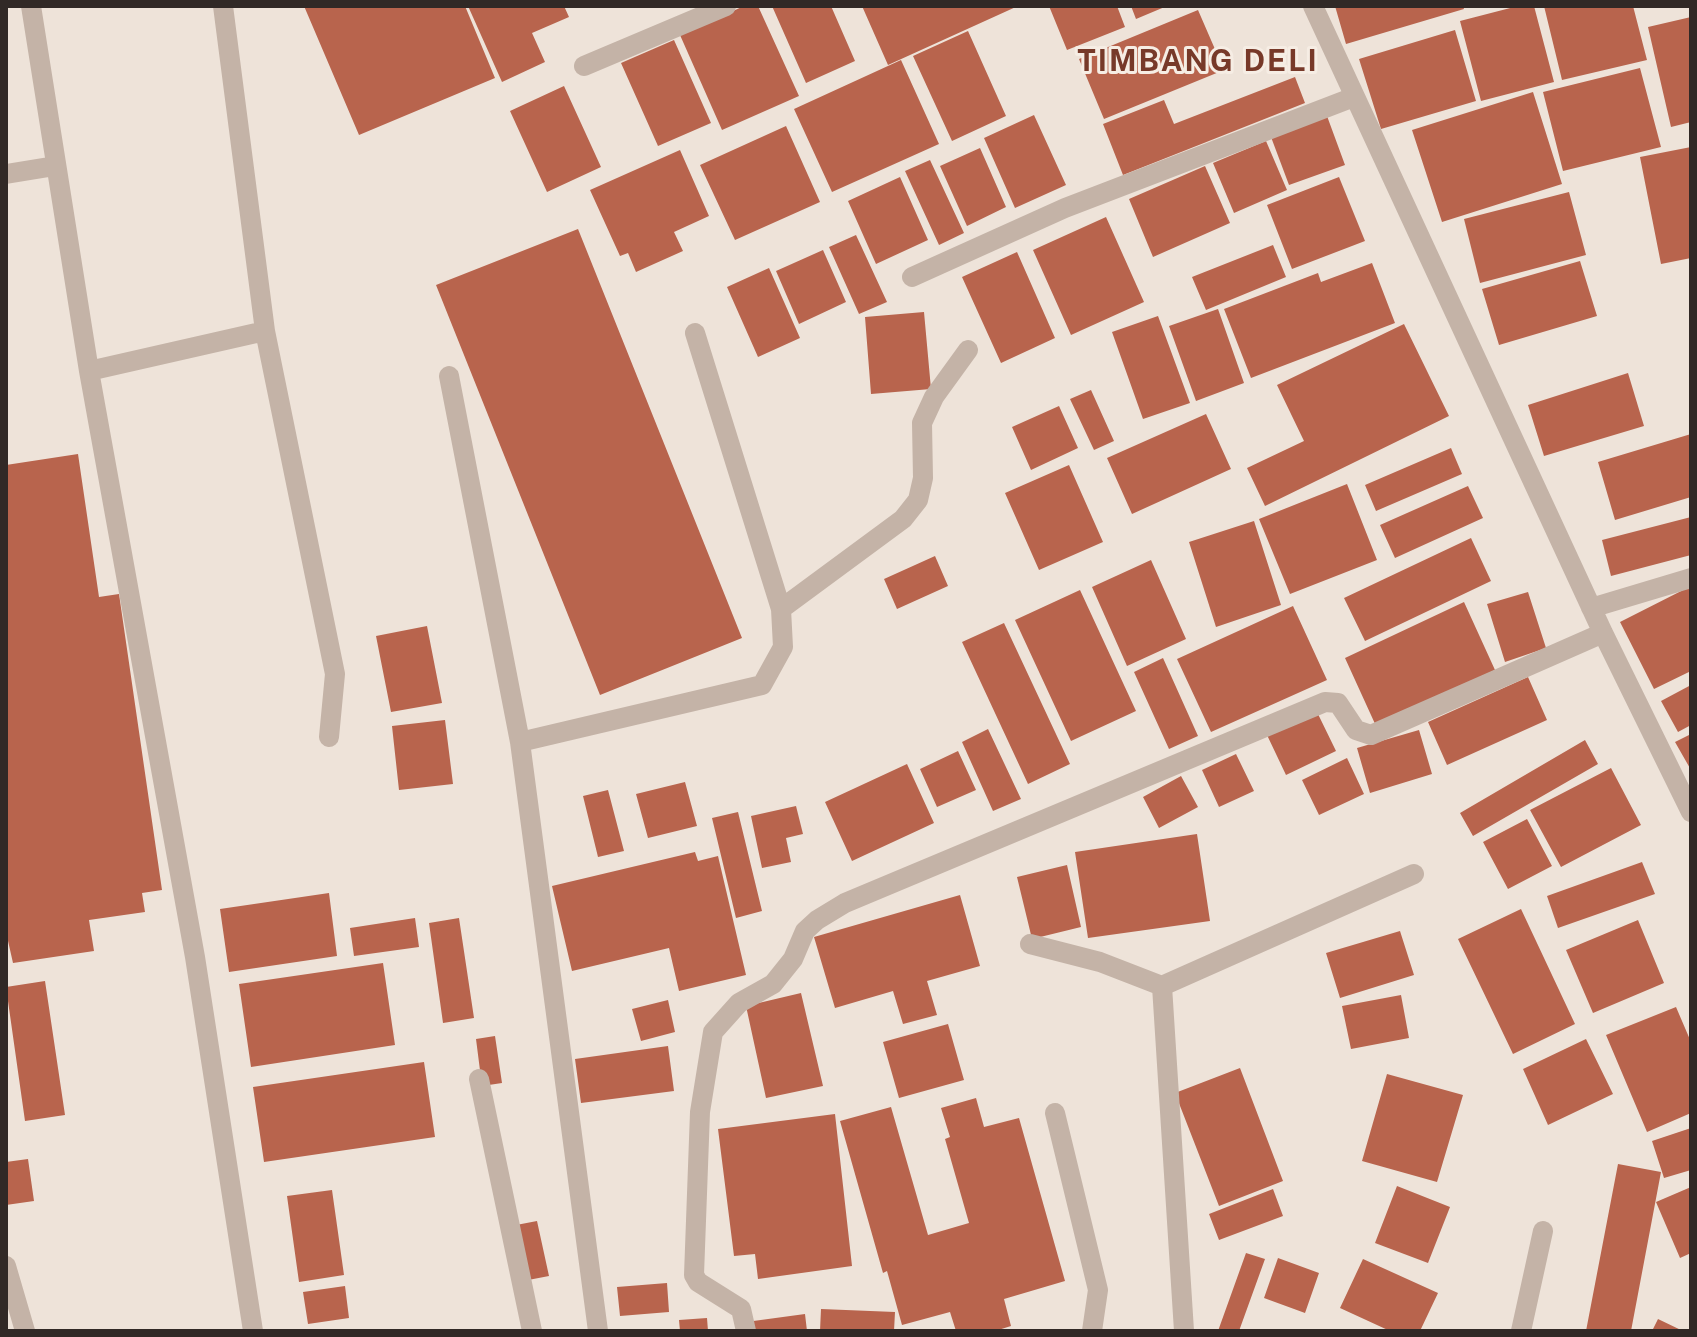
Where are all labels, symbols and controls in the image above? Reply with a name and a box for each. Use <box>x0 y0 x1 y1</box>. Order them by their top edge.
district label: TIMBANG DELI <box>1077 44 1319 80</box>

